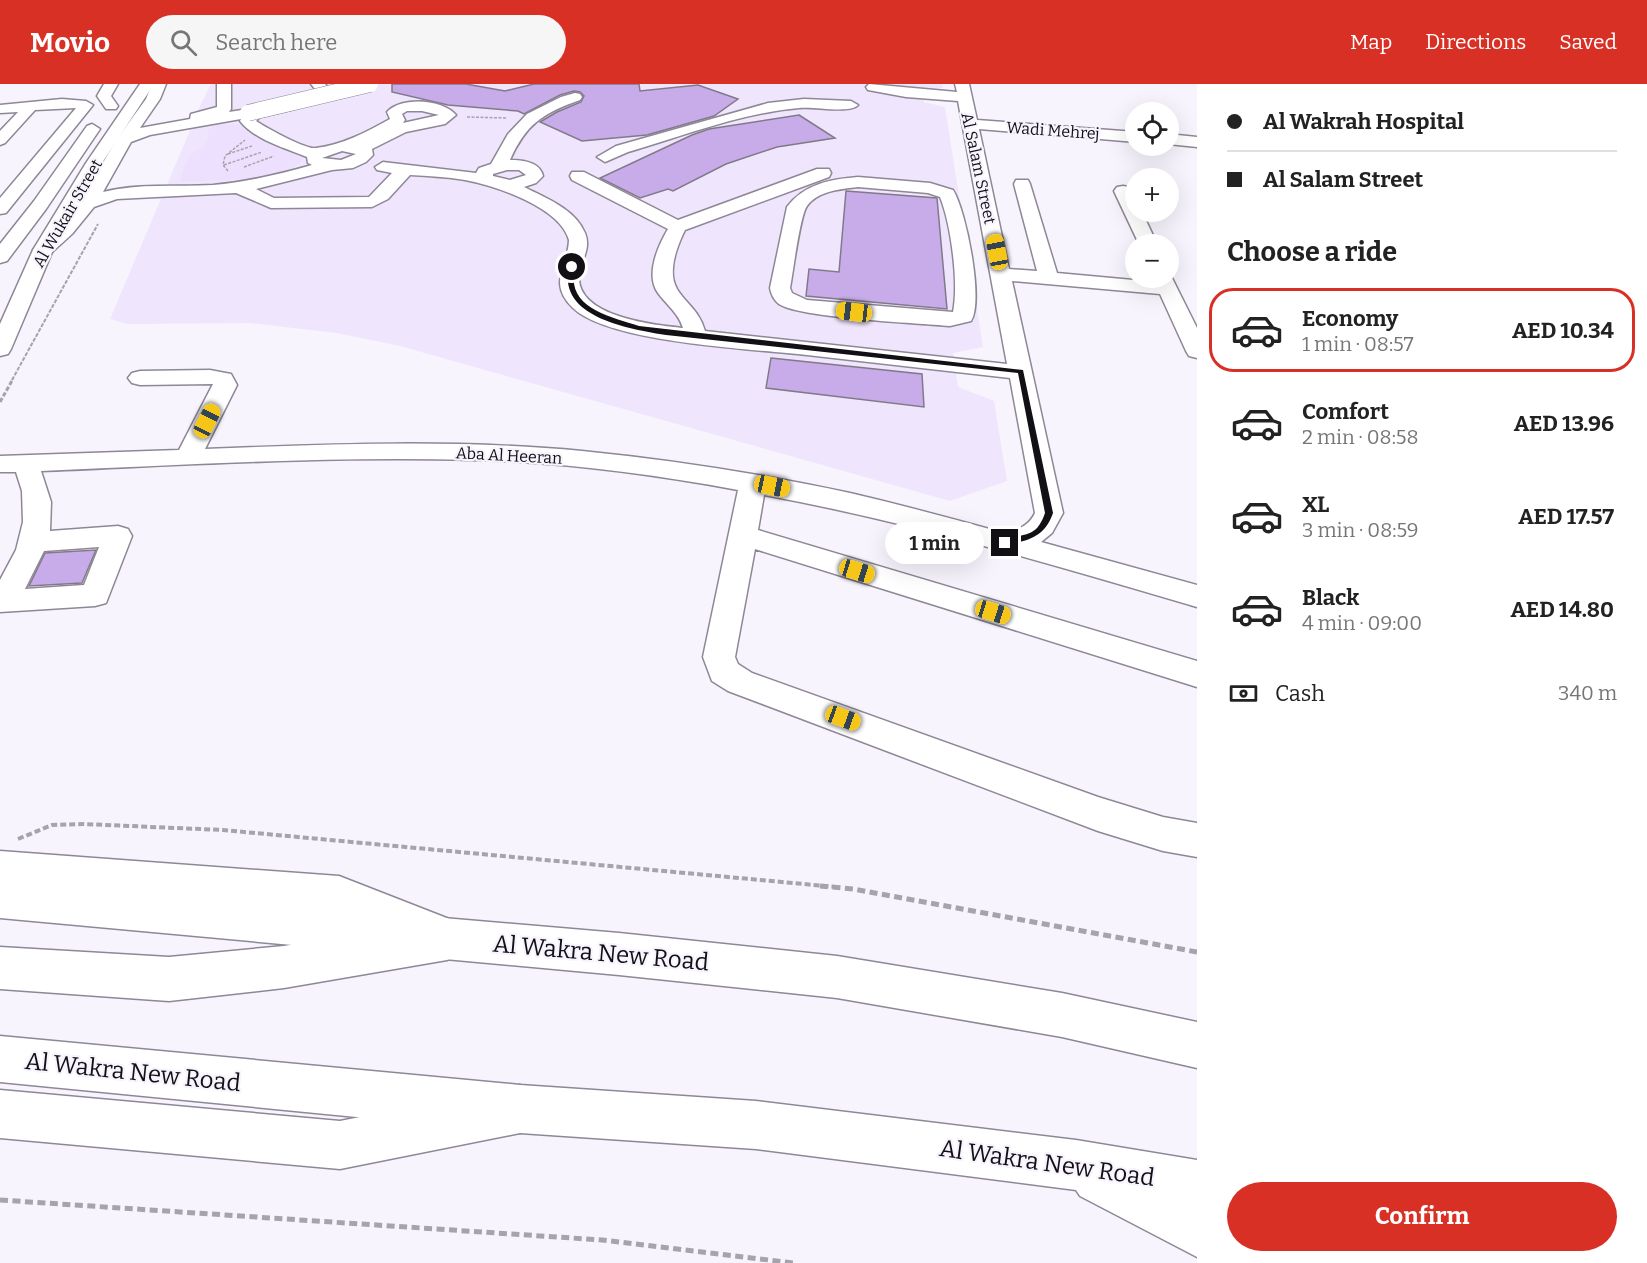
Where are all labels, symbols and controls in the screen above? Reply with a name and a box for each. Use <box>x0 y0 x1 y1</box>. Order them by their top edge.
search box <box>146 15 566 69</box>
text: Movio <box>30 26 110 59</box>
icon: search <box>167 26 200 59</box>
text: Search here <box>215 29 337 56</box>
text: Map <box>1350 29 1392 55</box>
text: Directions <box>1425 29 1526 55</box>
text: Saved <box>1559 29 1617 55</box>
map controls <box>1125 102 1179 288</box>
button: locate <box>1125 102 1179 156</box>
text: Al Wakrah Hospital <box>1263 108 1464 135</box>
street label: Al Salam Street <box>957 111 1000 226</box>
street label: Wadi Mehrej <box>1006 118 1100 143</box>
street label: Al Wukair Street <box>29 156 106 271</box>
text: Al Salam Street <box>1263 166 1423 193</box>
button: + <box>1125 168 1179 222</box>
car <box>985 233 1009 271</box>
button: − <box>1125 234 1179 288</box>
text: Choose a ride <box>1227 236 1397 268</box>
route start <box>558 253 585 280</box>
car <box>835 301 873 323</box>
icon: car <box>1230 303 1284 357</box>
text: Economy <box>1302 305 1398 332</box>
text: AED 10.34 <box>1512 317 1614 344</box>
text: 1 min · 08:57 <box>1302 332 1413 356</box>
icon: car <box>1230 396 1284 450</box>
text: Comfort <box>1302 398 1389 425</box>
car <box>191 401 223 441</box>
text: AED 13.96 <box>1514 410 1614 437</box>
text: 2 min · 08:58 <box>1302 425 1419 449</box>
street label: Aba Al Heeran <box>455 443 563 468</box>
car <box>753 473 791 499</box>
icon: car <box>1230 489 1284 543</box>
text: XL <box>1302 491 1329 518</box>
text: AED 17.57 <box>1518 503 1614 530</box>
text: 3 min · 08:59 <box>1302 518 1419 542</box>
callout: 1 min <box>885 522 984 564</box>
route end <box>991 529 1018 556</box>
text: 1 min <box>909 531 960 555</box>
car <box>837 557 877 585</box>
icon: car <box>1230 582 1284 636</box>
text: Black <box>1302 584 1359 611</box>
text: AED 14.80 <box>1510 596 1614 623</box>
car <box>973 598 1013 626</box>
text: 4 min · 09:00 <box>1302 611 1422 635</box>
icon: cash <box>1227 677 1260 710</box>
text: Cash <box>1275 680 1325 707</box>
text: 340 m <box>1558 681 1617 705</box>
car <box>823 703 863 733</box>
street label: Al Wakra New Road <box>492 930 710 976</box>
street label: Al Wakra New Road <box>24 1047 242 1097</box>
street label: Al Wakra New Road <box>938 1134 1156 1192</box>
button: Confirm <box>1227 1182 1617 1251</box>

